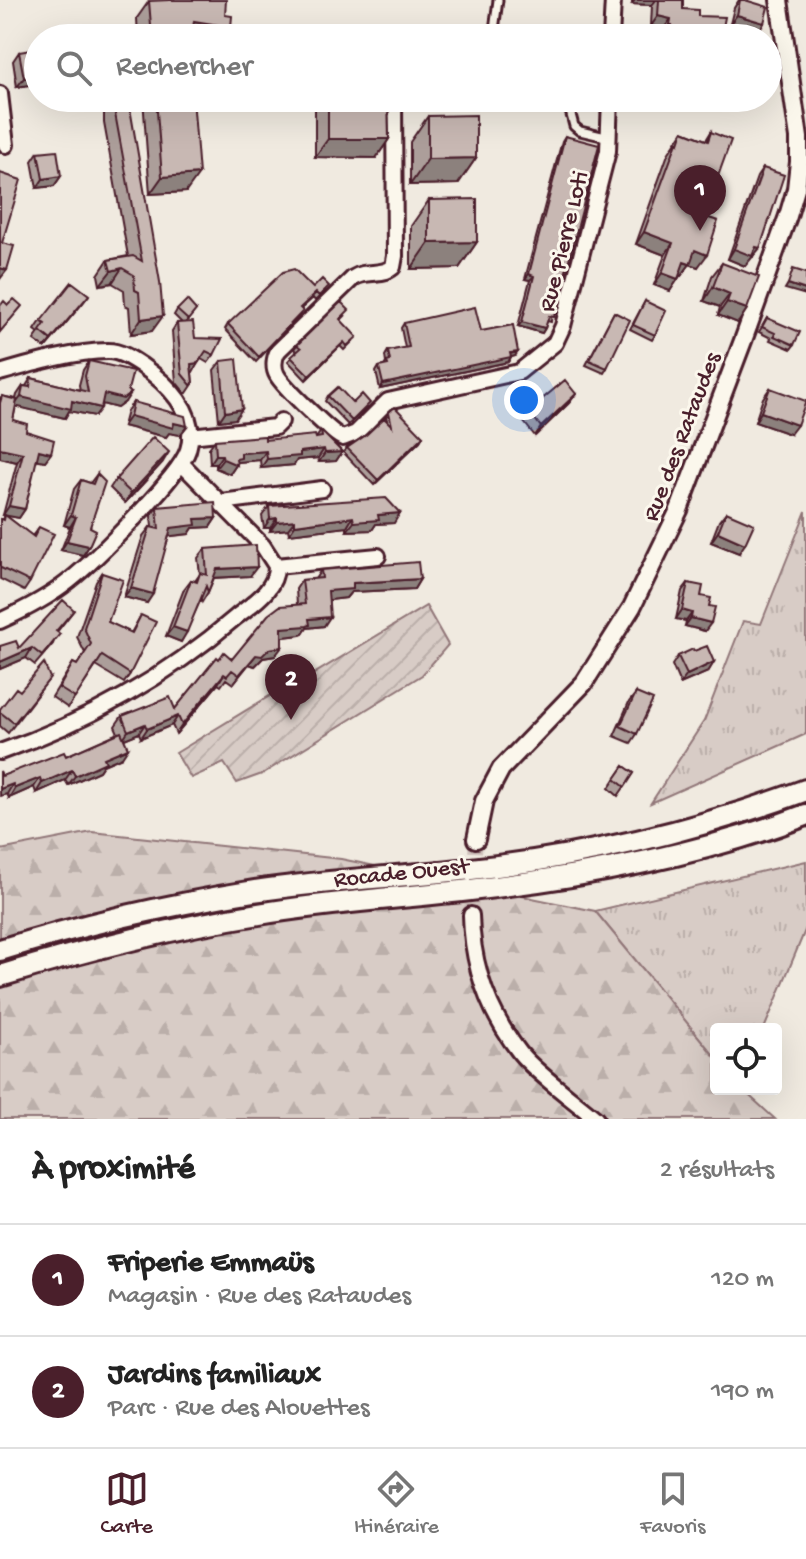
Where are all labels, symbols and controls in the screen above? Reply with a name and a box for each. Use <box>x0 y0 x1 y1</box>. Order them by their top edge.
search box <box>24 24 782 112</box>
icon: search <box>52 46 96 90</box>
text: Rechercher <box>116 51 252 86</box>
pin: 1 <box>674 165 726 231</box>
street label: Rue Pierre Loti <box>534 168 597 315</box>
street label: Rue des Rataudes <box>638 348 729 526</box>
your location <box>504 380 544 420</box>
pin: 2 <box>265 654 317 720</box>
street label: Rocade Ouest <box>333 853 472 896</box>
map controls <box>710 1023 782 1095</box>
button: locate <box>710 1023 782 1095</box>
text: À proximité <box>32 1151 195 1191</box>
text: 2 résultats <box>660 1156 774 1187</box>
text: Friperie Emmaüs <box>108 1247 314 1282</box>
text: 1 <box>53 1265 63 1296</box>
text: 120 m <box>711 1265 774 1296</box>
text: Magasin · Rue des Rataudes <box>108 1282 411 1313</box>
text: Jardins familiaux <box>108 1359 321 1394</box>
text: 2 <box>52 1377 64 1408</box>
text: 190 m <box>711 1377 774 1408</box>
text: Parc · Rue des Alouettes <box>108 1394 369 1425</box>
tab: Carte <box>101 1467 153 1541</box>
tab: Itinéraire <box>354 1467 439 1541</box>
tab: Favoris <box>640 1467 705 1541</box>

